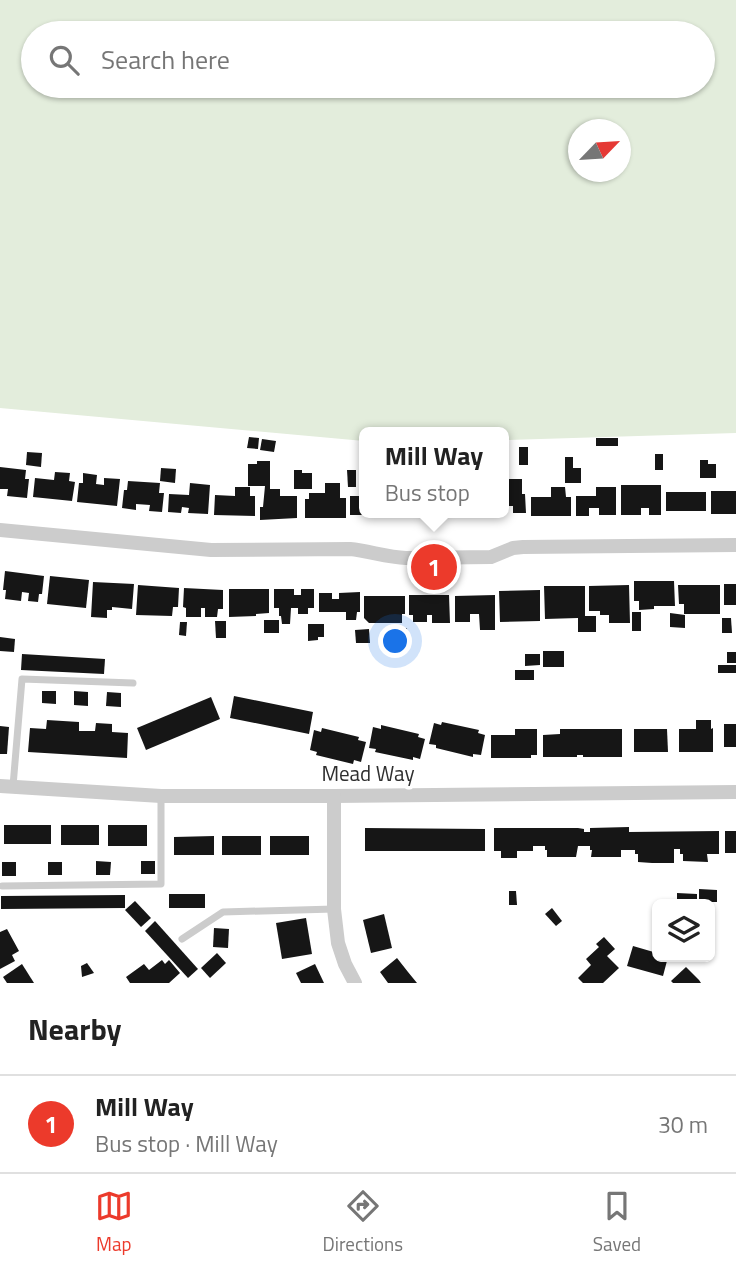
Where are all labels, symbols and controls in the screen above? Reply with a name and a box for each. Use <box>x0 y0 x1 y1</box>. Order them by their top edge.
search box <box>21 21 715 98</box>
text: Search here <box>101 40 230 79</box>
icon: search <box>45 41 83 79</box>
north arrow <box>568 119 631 182</box>
popup <box>359 427 509 518</box>
text: Mill Way <box>385 436 483 475</box>
text: Bus stop <box>385 475 470 510</box>
pin: 1 <box>411 541 457 593</box>
your location <box>378 624 412 658</box>
street label: Mead Way <box>321 757 415 789</box>
map controls <box>652 899 715 962</box>
button: layers <box>652 899 715 962</box>
text: Nearby <box>28 1006 121 1052</box>
text: Mill Way <box>95 1087 194 1126</box>
text: 1 <box>45 1107 57 1142</box>
text: 30 m <box>658 1107 708 1142</box>
text: Bus stop · Mill Way <box>95 1126 278 1161</box>
tab: Map <box>95 1187 133 1258</box>
tab: Directions <box>323 1187 403 1258</box>
tab: Saved <box>593 1187 641 1258</box>

